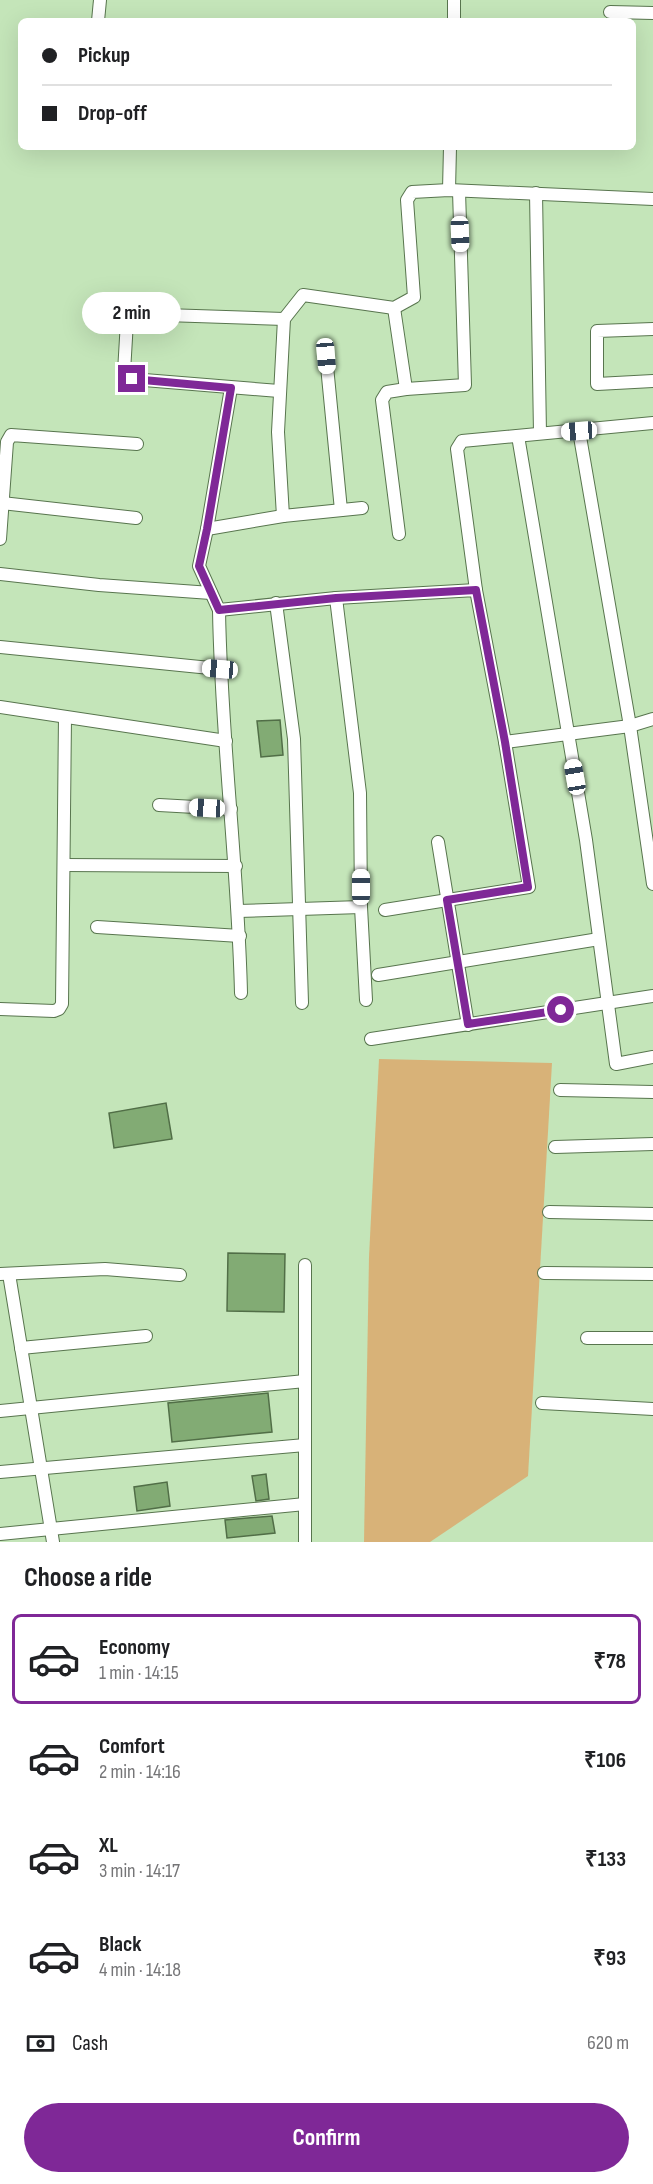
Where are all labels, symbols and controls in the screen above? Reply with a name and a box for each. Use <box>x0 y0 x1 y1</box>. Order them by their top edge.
text: Pickup <box>78 42 130 69</box>
text: Drop-off <box>78 100 147 127</box>
car <box>450 216 470 252</box>
callout: 2 min <box>82 292 182 334</box>
text: 2 min <box>112 301 151 325</box>
car <box>315 337 337 375</box>
route end <box>118 365 145 392</box>
car <box>560 421 598 441</box>
car <box>201 658 239 680</box>
car <box>563 758 587 796</box>
car <box>189 798 225 818</box>
car <box>352 869 370 905</box>
route start <box>547 996 574 1023</box>
text: Choose a ride <box>24 1562 152 1594</box>
icon: car <box>27 1632 81 1686</box>
text: Economy <box>99 1634 170 1661</box>
text: ₹78 <box>594 1648 626 1675</box>
text: 1 min · 14:15 <box>99 1661 179 1685</box>
icon: car <box>27 1731 81 1785</box>
text: Comfort <box>99 1733 165 1760</box>
text: ₹106 <box>584 1747 626 1774</box>
text: 2 min · 14:16 <box>99 1760 181 1784</box>
icon: car <box>27 1830 81 1884</box>
text: XL <box>99 1832 118 1859</box>
text: ₹133 <box>585 1846 626 1873</box>
text: 3 min · 14:17 <box>99 1859 180 1883</box>
icon: car <box>27 1929 81 1983</box>
text: Black <box>99 1931 141 1958</box>
text: ₹93 <box>593 1945 626 1972</box>
text: 4 min · 14:18 <box>99 1958 181 1982</box>
icon: cash <box>24 2027 57 2060</box>
text: Cash <box>72 2030 108 2057</box>
text: 620 m <box>587 2031 629 2055</box>
button: Confirm <box>24 2103 629 2172</box>

